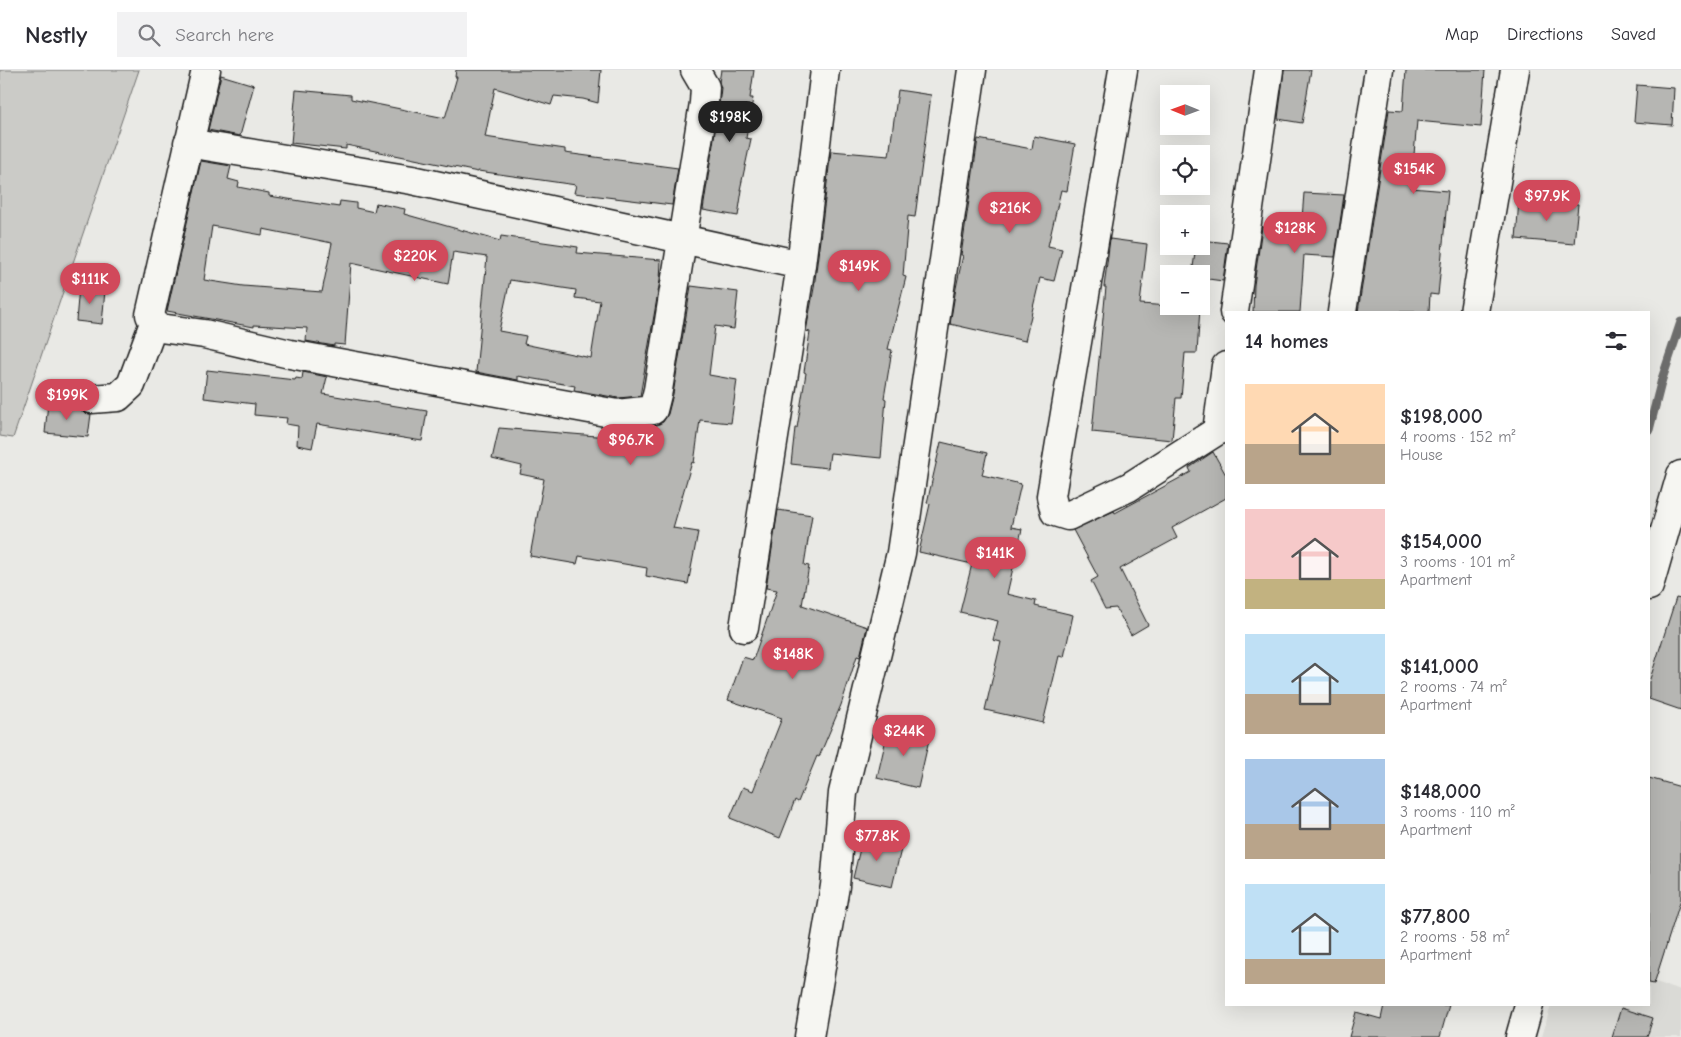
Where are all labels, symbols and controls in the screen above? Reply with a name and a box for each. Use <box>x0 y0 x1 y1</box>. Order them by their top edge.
search box <box>117 12 467 57</box>
text: Nestly <box>25 21 87 49</box>
icon: search <box>135 21 163 49</box>
text: Search here <box>175 24 274 46</box>
text: Map <box>1445 24 1479 45</box>
text: Directions <box>1507 24 1583 45</box>
text: Saved <box>1611 24 1656 45</box>
north arrow <box>1160 85 1210 135</box>
map controls <box>1160 85 1210 315</box>
pin: $198K <box>695 100 765 143</box>
text: $198K <box>709 108 751 126</box>
button: locate <box>1160 145 1210 195</box>
pin: $154K <box>1379 152 1449 195</box>
text: $154K <box>1394 160 1434 178</box>
pin: $97.9K <box>1506 180 1588 222</box>
text: $97.9K <box>1524 187 1570 205</box>
pin: $216K <box>975 191 1045 234</box>
text: $216K <box>989 199 1031 217</box>
button: + <box>1160 205 1210 255</box>
pin: $128K <box>1260 212 1330 254</box>
text: $128K <box>1274 219 1316 237</box>
pin: $220K <box>380 240 450 282</box>
text: $220K <box>393 247 437 265</box>
pin: $149K <box>824 250 894 292</box>
text: $149K <box>839 257 879 275</box>
pin: $111K <box>55 262 125 305</box>
button: − <box>1160 265 1210 315</box>
text: $111K <box>71 270 109 288</box>
icon: filters <box>1602 327 1630 355</box>
text: 14 homes <box>1245 329 1328 353</box>
pin: $199K <box>32 378 102 421</box>
text: $199K <box>46 386 88 404</box>
icon: home <box>1285 404 1345 464</box>
text: $198,000 <box>1400 404 1483 428</box>
pin: $96.7K <box>590 424 672 466</box>
text: 4 rooms · 152 m² <box>1400 428 1515 446</box>
text: $96.7K <box>608 431 654 449</box>
text: House <box>1400 446 1443 464</box>
icon: home <box>1285 529 1345 589</box>
text: $154,000 <box>1400 529 1482 553</box>
pin: $141K <box>960 536 1030 579</box>
text: $141K <box>976 544 1014 562</box>
text: 3 rooms · 101 m² <box>1400 553 1515 571</box>
text: Apartment <box>1400 571 1472 589</box>
pin: $148K <box>758 638 828 680</box>
text: $148K <box>773 645 813 663</box>
icon: home <box>1285 654 1345 714</box>
text: $141,000 <box>1400 654 1479 678</box>
text: 2 rooms · 74 m² <box>1400 678 1507 696</box>
text: Apartment <box>1400 696 1472 714</box>
pin: $244K <box>869 714 939 757</box>
text: $244K <box>883 722 925 740</box>
icon: home <box>1285 779 1345 839</box>
text: $148,000 <box>1400 779 1481 803</box>
text: 3 rooms · 110 m² <box>1400 803 1515 821</box>
pin: $77.8K <box>836 820 918 862</box>
text: Apartment <box>1400 821 1472 839</box>
text: $77.8K <box>855 827 899 845</box>
icon: home <box>1285 904 1345 964</box>
text: $77,800 <box>1400 904 1470 928</box>
text: 2 rooms · 58 m² <box>1400 928 1510 946</box>
text: Apartment <box>1400 946 1472 964</box>

